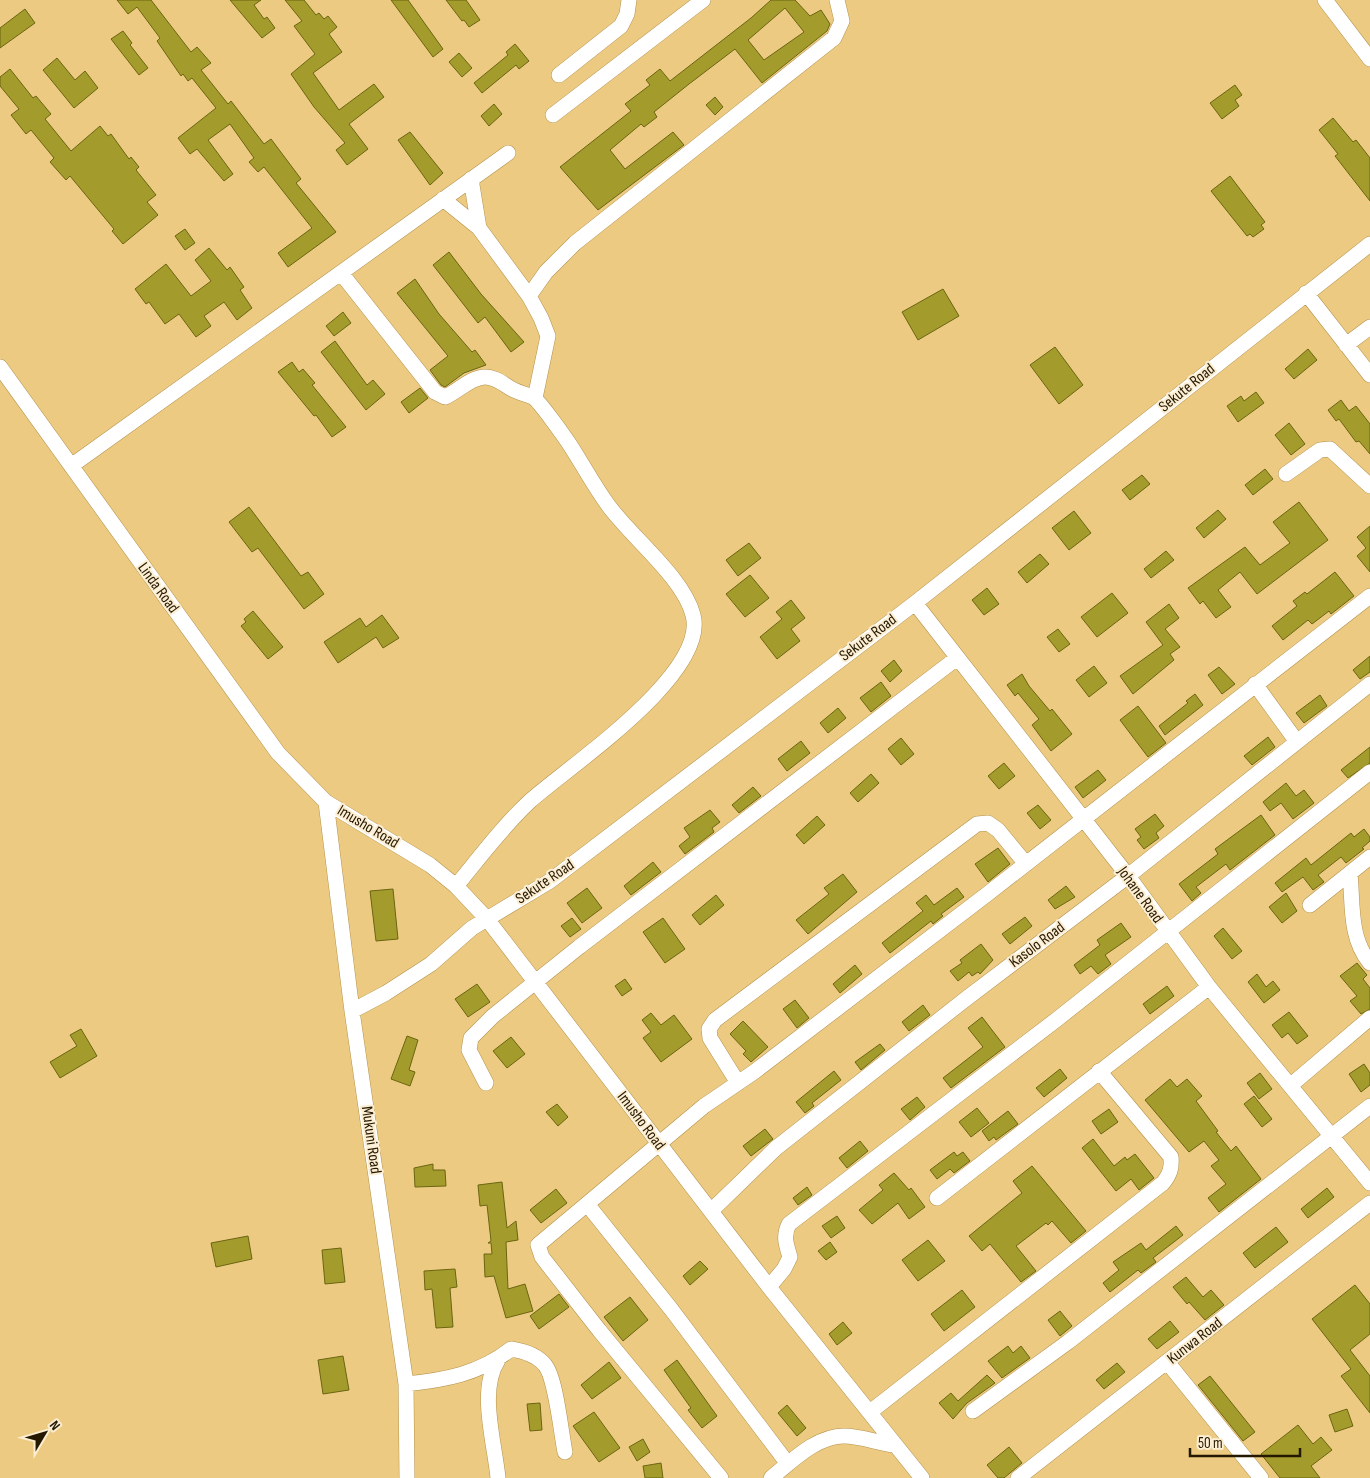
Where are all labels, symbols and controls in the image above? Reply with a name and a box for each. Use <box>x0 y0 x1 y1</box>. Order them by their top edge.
street label: Sekute Road <box>1155 360 1219 416</box>
street label: Linda Road <box>133 559 183 617</box>
street label: Sekute Road <box>836 610 900 666</box>
street label: Imusho Road <box>334 801 402 853</box>
street label: Sekute Road <box>512 856 578 908</box>
street label: Johane Road <box>1112 862 1167 927</box>
street label: Kasolo Road <box>1006 918 1068 972</box>
street label: Imusho Road <box>613 1088 669 1154</box>
street label: Mukuni Road <box>357 1105 385 1175</box>
street label: Kunwa Road <box>1164 1314 1226 1368</box>
north arrow <box>20 1408 70 1458</box>
text: N <box>46 1417 64 1433</box>
scale bar <box>1190 1426 1300 1458</box>
text: 50 m <box>1198 1434 1223 1453</box>

